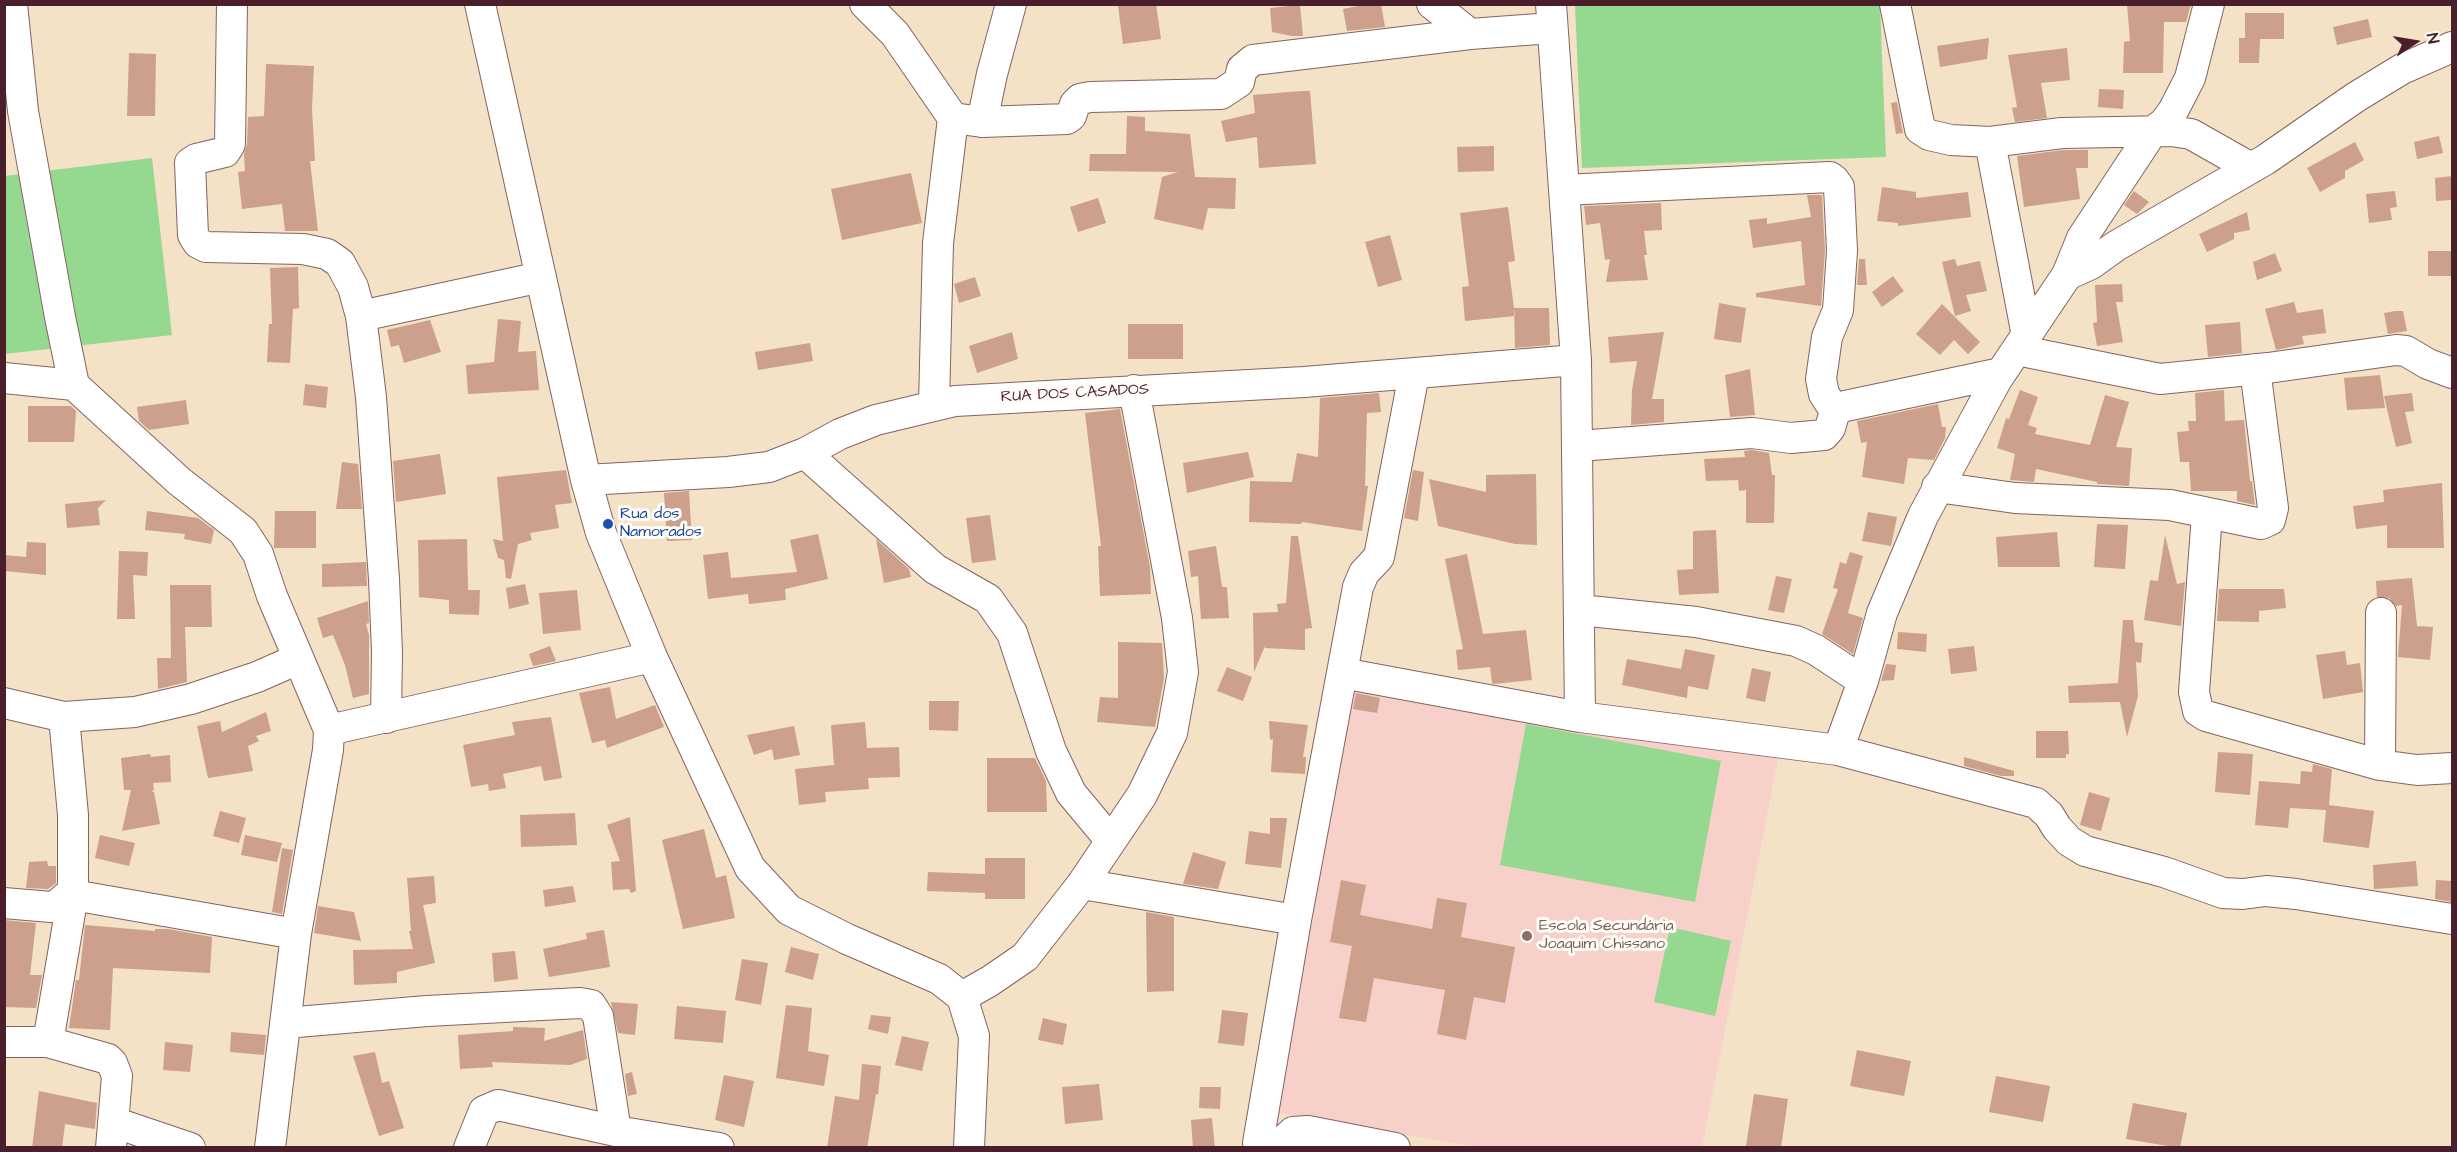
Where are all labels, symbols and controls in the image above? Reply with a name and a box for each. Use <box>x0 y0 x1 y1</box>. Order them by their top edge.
north arrow <box>2385 12 2445 72</box>
text: N <box>2421 31 2444 45</box>
street label: RUA DOS CASADOS <box>1000 381 1150 407</box>
place label: Rua dos Namorados <box>620 505 702 543</box>
marker: Rua dos Namorados <box>601 517 615 531</box>
place label: Escola Secundária Joaquim Chissano <box>1539 917 1674 955</box>
marker: Escola Secundária Joaquim Chissano <box>1520 929 1534 943</box>

